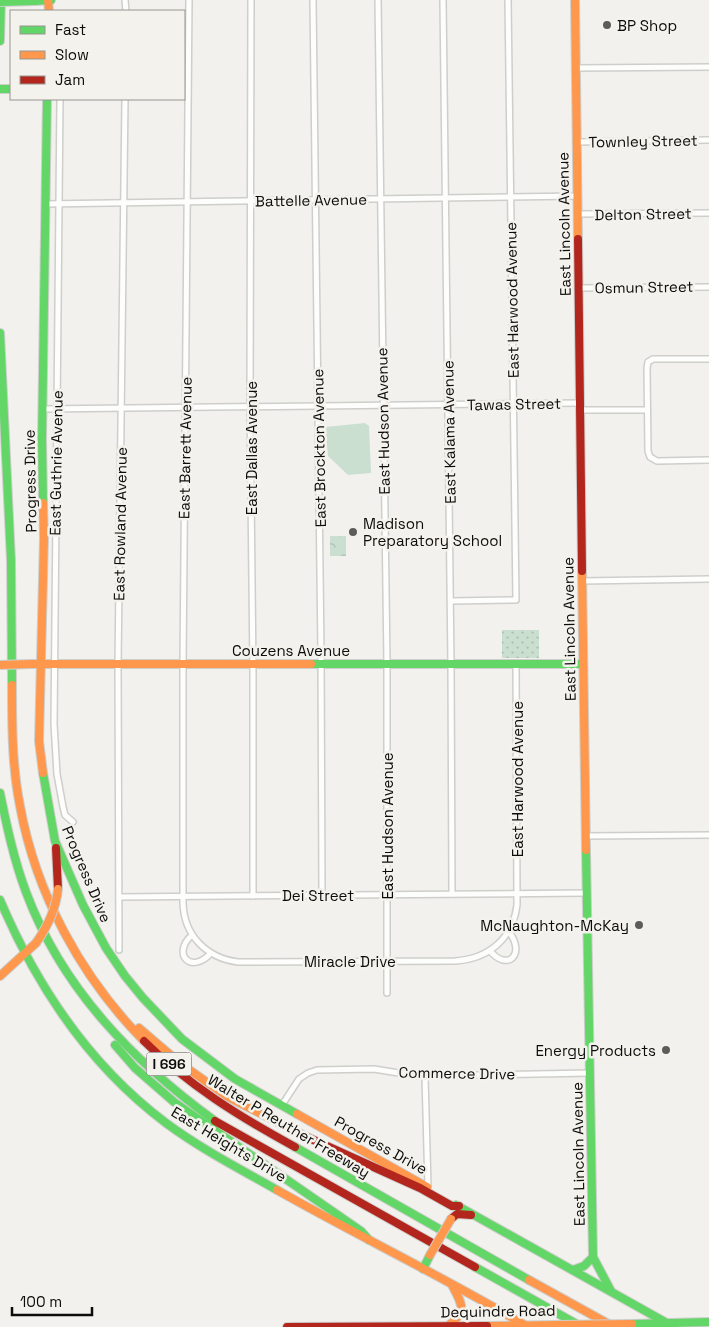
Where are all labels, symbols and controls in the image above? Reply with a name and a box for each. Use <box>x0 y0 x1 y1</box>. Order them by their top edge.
legend <box>10 10 185 100</box>
place label: BP Shop <box>617 16 677 35</box>
marker: BP Shop <box>601 19 613 31</box>
text: Fast <box>55 20 86 39</box>
text: Slow <box>55 45 89 64</box>
text: Jam <box>55 70 85 89</box>
street label: Townley Street <box>588 131 698 151</box>
street label: East Lincoln Avenue <box>553 152 575 296</box>
street label: Battelle Avenue <box>255 190 367 210</box>
street label: Delton Street <box>594 204 692 224</box>
street label: East Harwood Avenue <box>501 222 523 378</box>
street label: Osmun Street <box>594 277 694 297</box>
street label: East Hudson Avenue <box>372 347 394 495</box>
street label: East Kalama Avenue <box>438 360 460 504</box>
street label: East Brockton Avenue <box>308 368 330 528</box>
street label: East Barrett Avenue <box>174 377 196 519</box>
street label: East Dallas Avenue <box>242 381 261 515</box>
street label: East Guthrie Avenue <box>45 390 67 536</box>
street label: Tawas Street <box>467 394 561 414</box>
street label: Progress Drive <box>20 429 40 533</box>
street label: East Rowland Avenue <box>109 447 131 601</box>
place label: Madison Preparatory School <box>363 514 502 550</box>
marker: Madison Preparatory School <box>347 526 359 538</box>
street label: East Lincoln Avenue <box>558 557 580 701</box>
street label: Couzens Avenue <box>232 641 350 660</box>
street label: East Harwood Avenue <box>508 701 527 857</box>
street label: East Hudson Avenue <box>378 752 397 900</box>
street label: Progress Drive <box>58 823 116 925</box>
street label: Dei Street <box>282 886 354 905</box>
place label: McNaughton-McKay <box>480 916 629 935</box>
marker: McNaughton-McKay <box>633 919 645 931</box>
street label: Miracle Drive <box>304 952 396 971</box>
place label: Energy Products <box>535 1041 656 1060</box>
marker: Energy Products <box>660 1044 672 1056</box>
road number: I 696 <box>146 1052 192 1076</box>
street label: Commerce Drive <box>399 1062 516 1084</box>
street label: Walter P Reuther Freeway <box>204 1070 374 1182</box>
street label: East Lincoln Avenue <box>567 1082 589 1226</box>
street label: East Heights Drive <box>168 1102 290 1186</box>
street label: Progress Drive <box>331 1112 431 1178</box>
scale bar <box>12 1284 92 1316</box>
text: 100 m <box>20 1292 62 1311</box>
street label: Dequindre Road <box>440 1300 556 1322</box>

